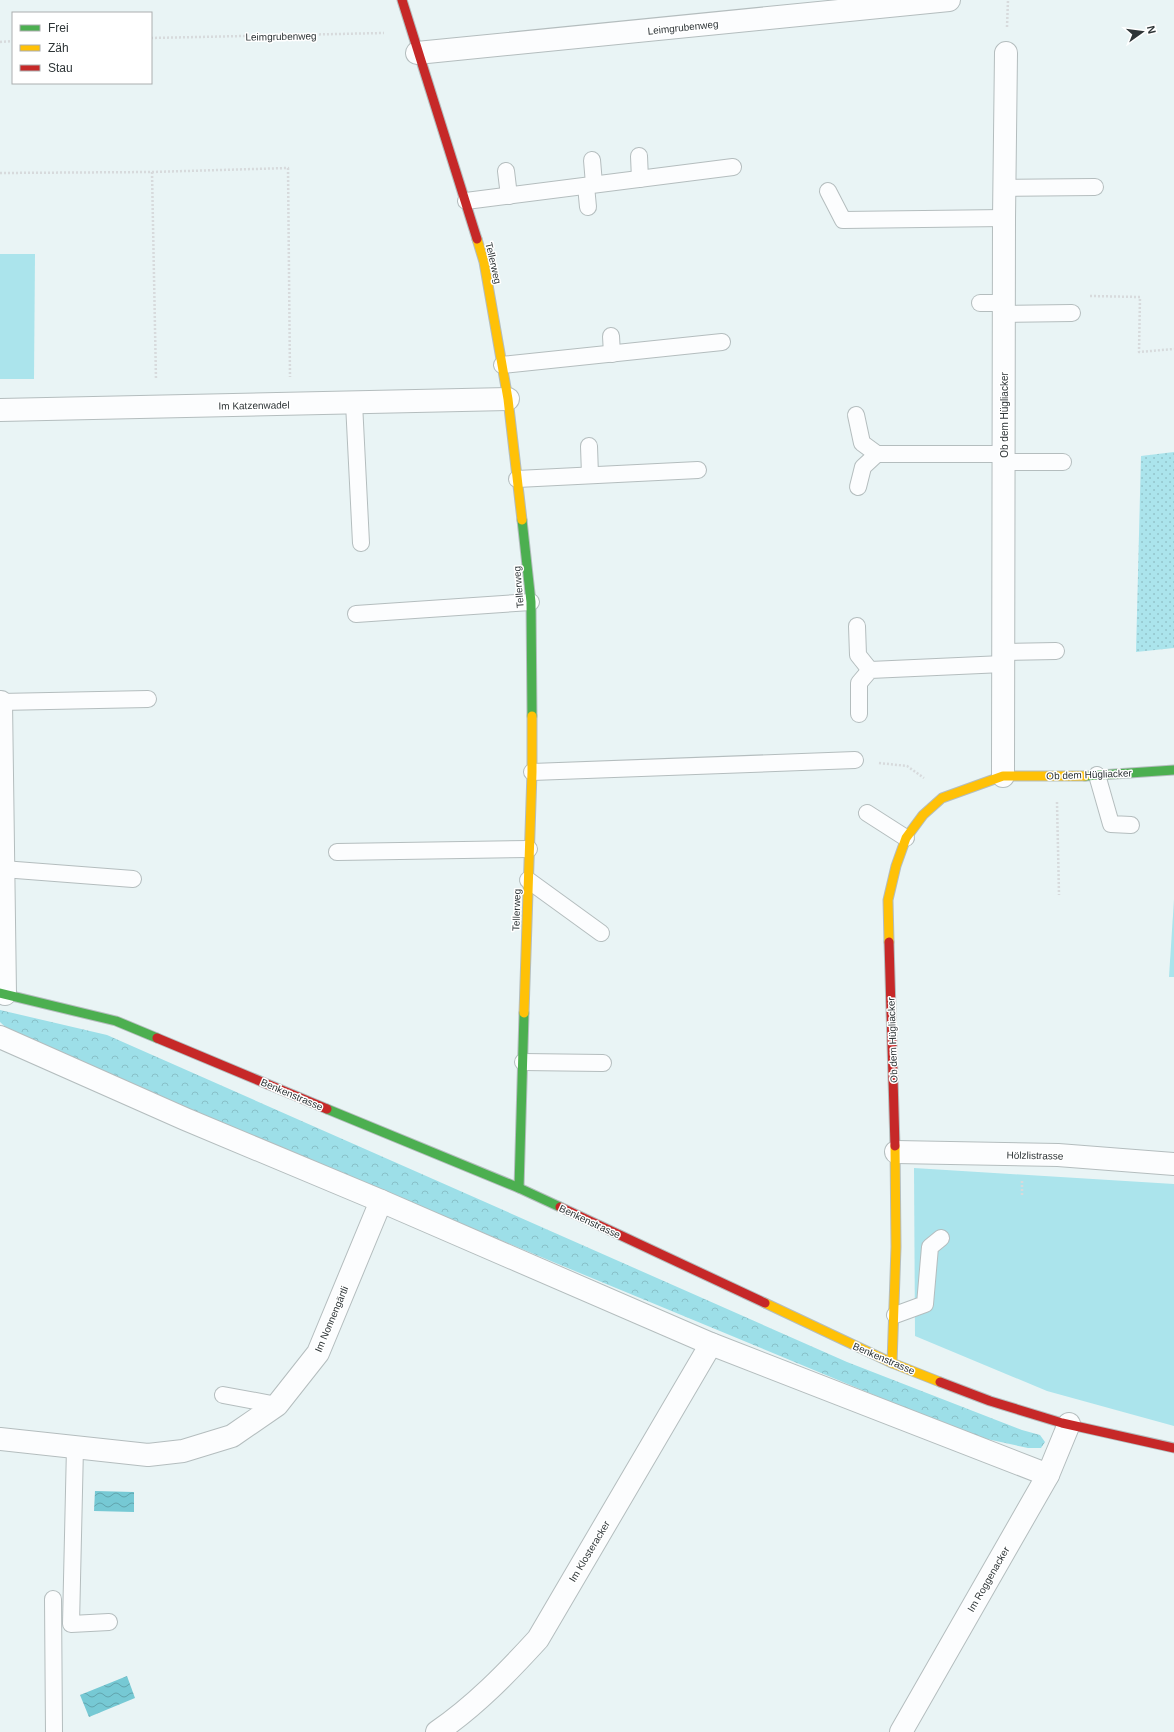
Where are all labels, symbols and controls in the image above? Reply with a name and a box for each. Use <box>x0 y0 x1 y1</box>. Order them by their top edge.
legend <box>12 12 152 84</box>
north arrow <box>1122 12 1162 52</box>
street label: Leimgrubenweg <box>647 18 719 37</box>
text: Frei <box>48 21 69 35</box>
text: N <box>1145 24 1158 35</box>
street label: Leimgrubenweg <box>245 30 317 43</box>
text: Zäh <box>48 41 69 55</box>
text: Stau <box>48 61 73 75</box>
street label: Tellerweg <box>483 241 504 285</box>
street label: Ob dem Hügliacker <box>999 372 1010 458</box>
street label: Im Katzenwadel <box>218 399 290 412</box>
street label: Tellerweg <box>511 565 526 608</box>
street label: Ob dem Hügliacker <box>1046 767 1133 781</box>
street label: Tellerweg <box>510 889 523 931</box>
street label: Ob dem Hügliacker <box>885 996 899 1083</box>
street label: Benkenstrasse <box>259 1076 325 1113</box>
street label: Hölzlistrasse <box>1007 1150 1064 1162</box>
street label: Benkenstrasse <box>557 1202 622 1241</box>
street label: Im Nonnengärtli <box>313 1285 350 1354</box>
street label: Benkenstrasse <box>851 1340 917 1377</box>
street label: Im Klosteracker <box>567 1518 612 1584</box>
street label: Im Roggenacker <box>965 1544 1012 1614</box>

